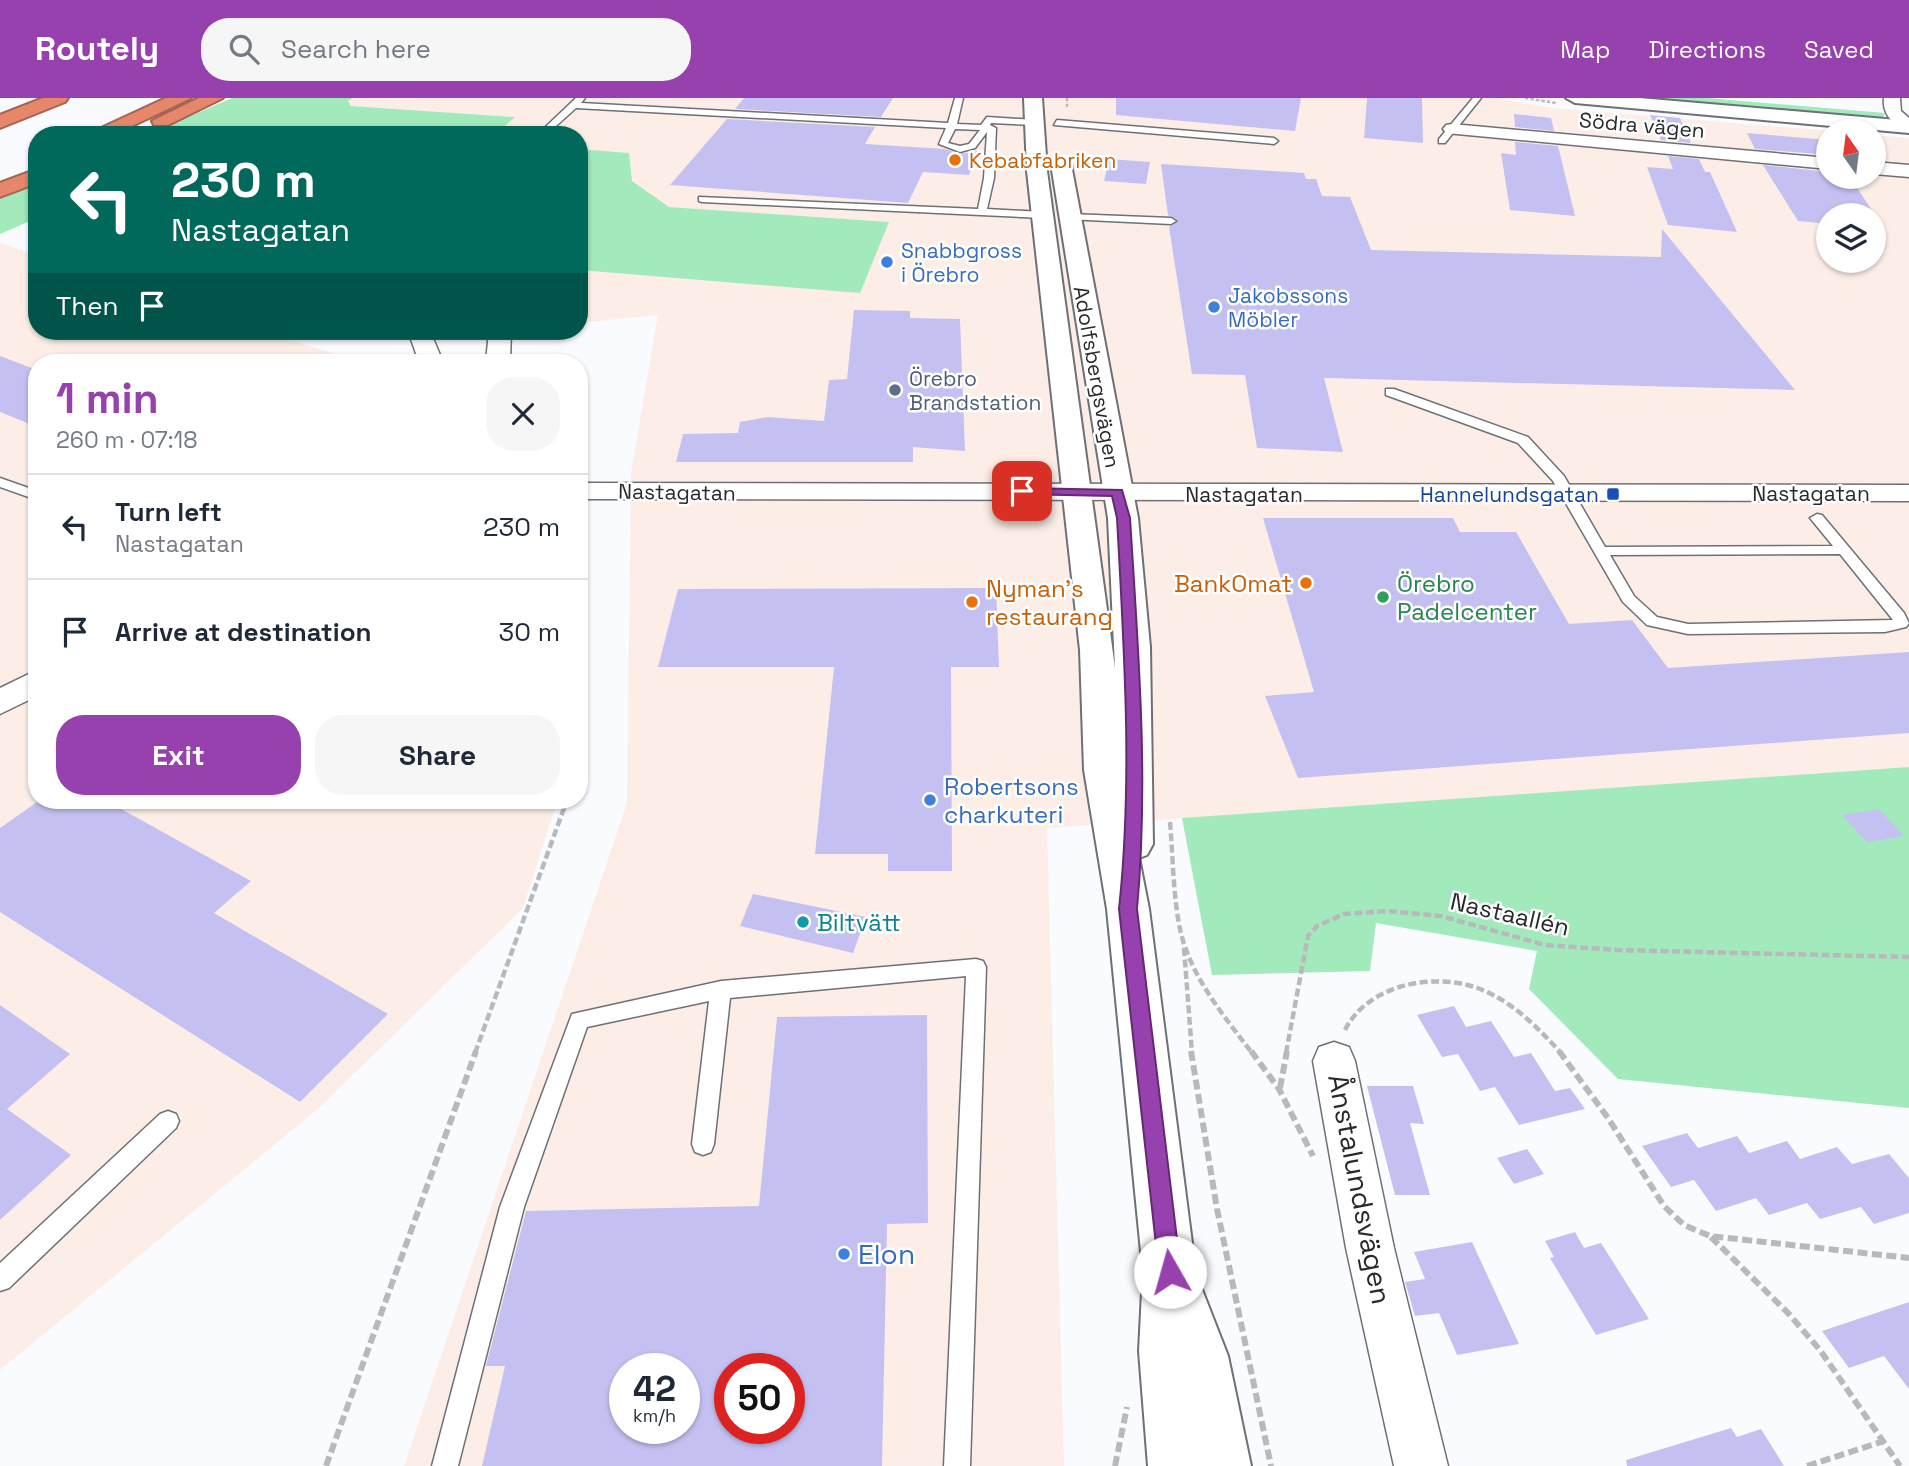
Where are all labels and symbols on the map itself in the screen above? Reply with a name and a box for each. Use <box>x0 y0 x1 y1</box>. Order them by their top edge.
street label: Södra vägen <box>1578 106 1706 144</box>
north arrow <box>1816 119 1886 189</box>
place label: Kebabfabriken <box>969 147 1116 174</box>
marker: Kebabfabriken <box>947 152 963 168</box>
place label: Snabbgross i Örebro <box>901 237 1022 288</box>
marker: Snabbgross i Örebro <box>879 254 895 270</box>
place label: Jakobssons Möbler <box>1228 282 1348 333</box>
street label: Adolfsbergsvägen <box>1068 284 1126 470</box>
marker: Jakobssons Möbler <box>1206 299 1222 315</box>
place label: Örebro Brandstation <box>909 365 1041 416</box>
marker: Örebro Brandstation <box>887 382 903 398</box>
pin <box>992 461 1052 521</box>
street label: Nastagatan <box>618 477 736 507</box>
street label: Nastagatan <box>1752 480 1870 507</box>
street label: Nastagatan <box>1185 481 1303 508</box>
place label: Hannelundsgatan <box>1420 481 1599 508</box>
marker: Hannelundsgatan <box>1605 486 1621 502</box>
place label: BankOmat <box>1174 568 1292 599</box>
place label: Örebro Padelcenter <box>1397 568 1537 627</box>
place label: Nyman's restaurang <box>986 573 1113 632</box>
marker: BankOmat <box>1298 575 1314 591</box>
marker: Örebro Padelcenter <box>1375 589 1391 605</box>
marker: Nyman's restaurang <box>964 594 980 610</box>
place label: Robertsons charkuteri <box>944 771 1079 830</box>
marker: Robertsons charkuteri <box>922 792 938 808</box>
street label: Nastaallén <box>1447 885 1573 943</box>
place label: Biltvätt <box>817 907 901 938</box>
marker: Biltvätt <box>795 914 811 930</box>
street label: Ånstalundsvägen <box>1320 1071 1400 1307</box>
position arrow <box>1133 1235 1207 1309</box>
place label: Elon <box>858 1236 915 1272</box>
marker: Elon <box>836 1246 852 1262</box>
speed limit sign: 50 <box>714 1353 805 1444</box>

